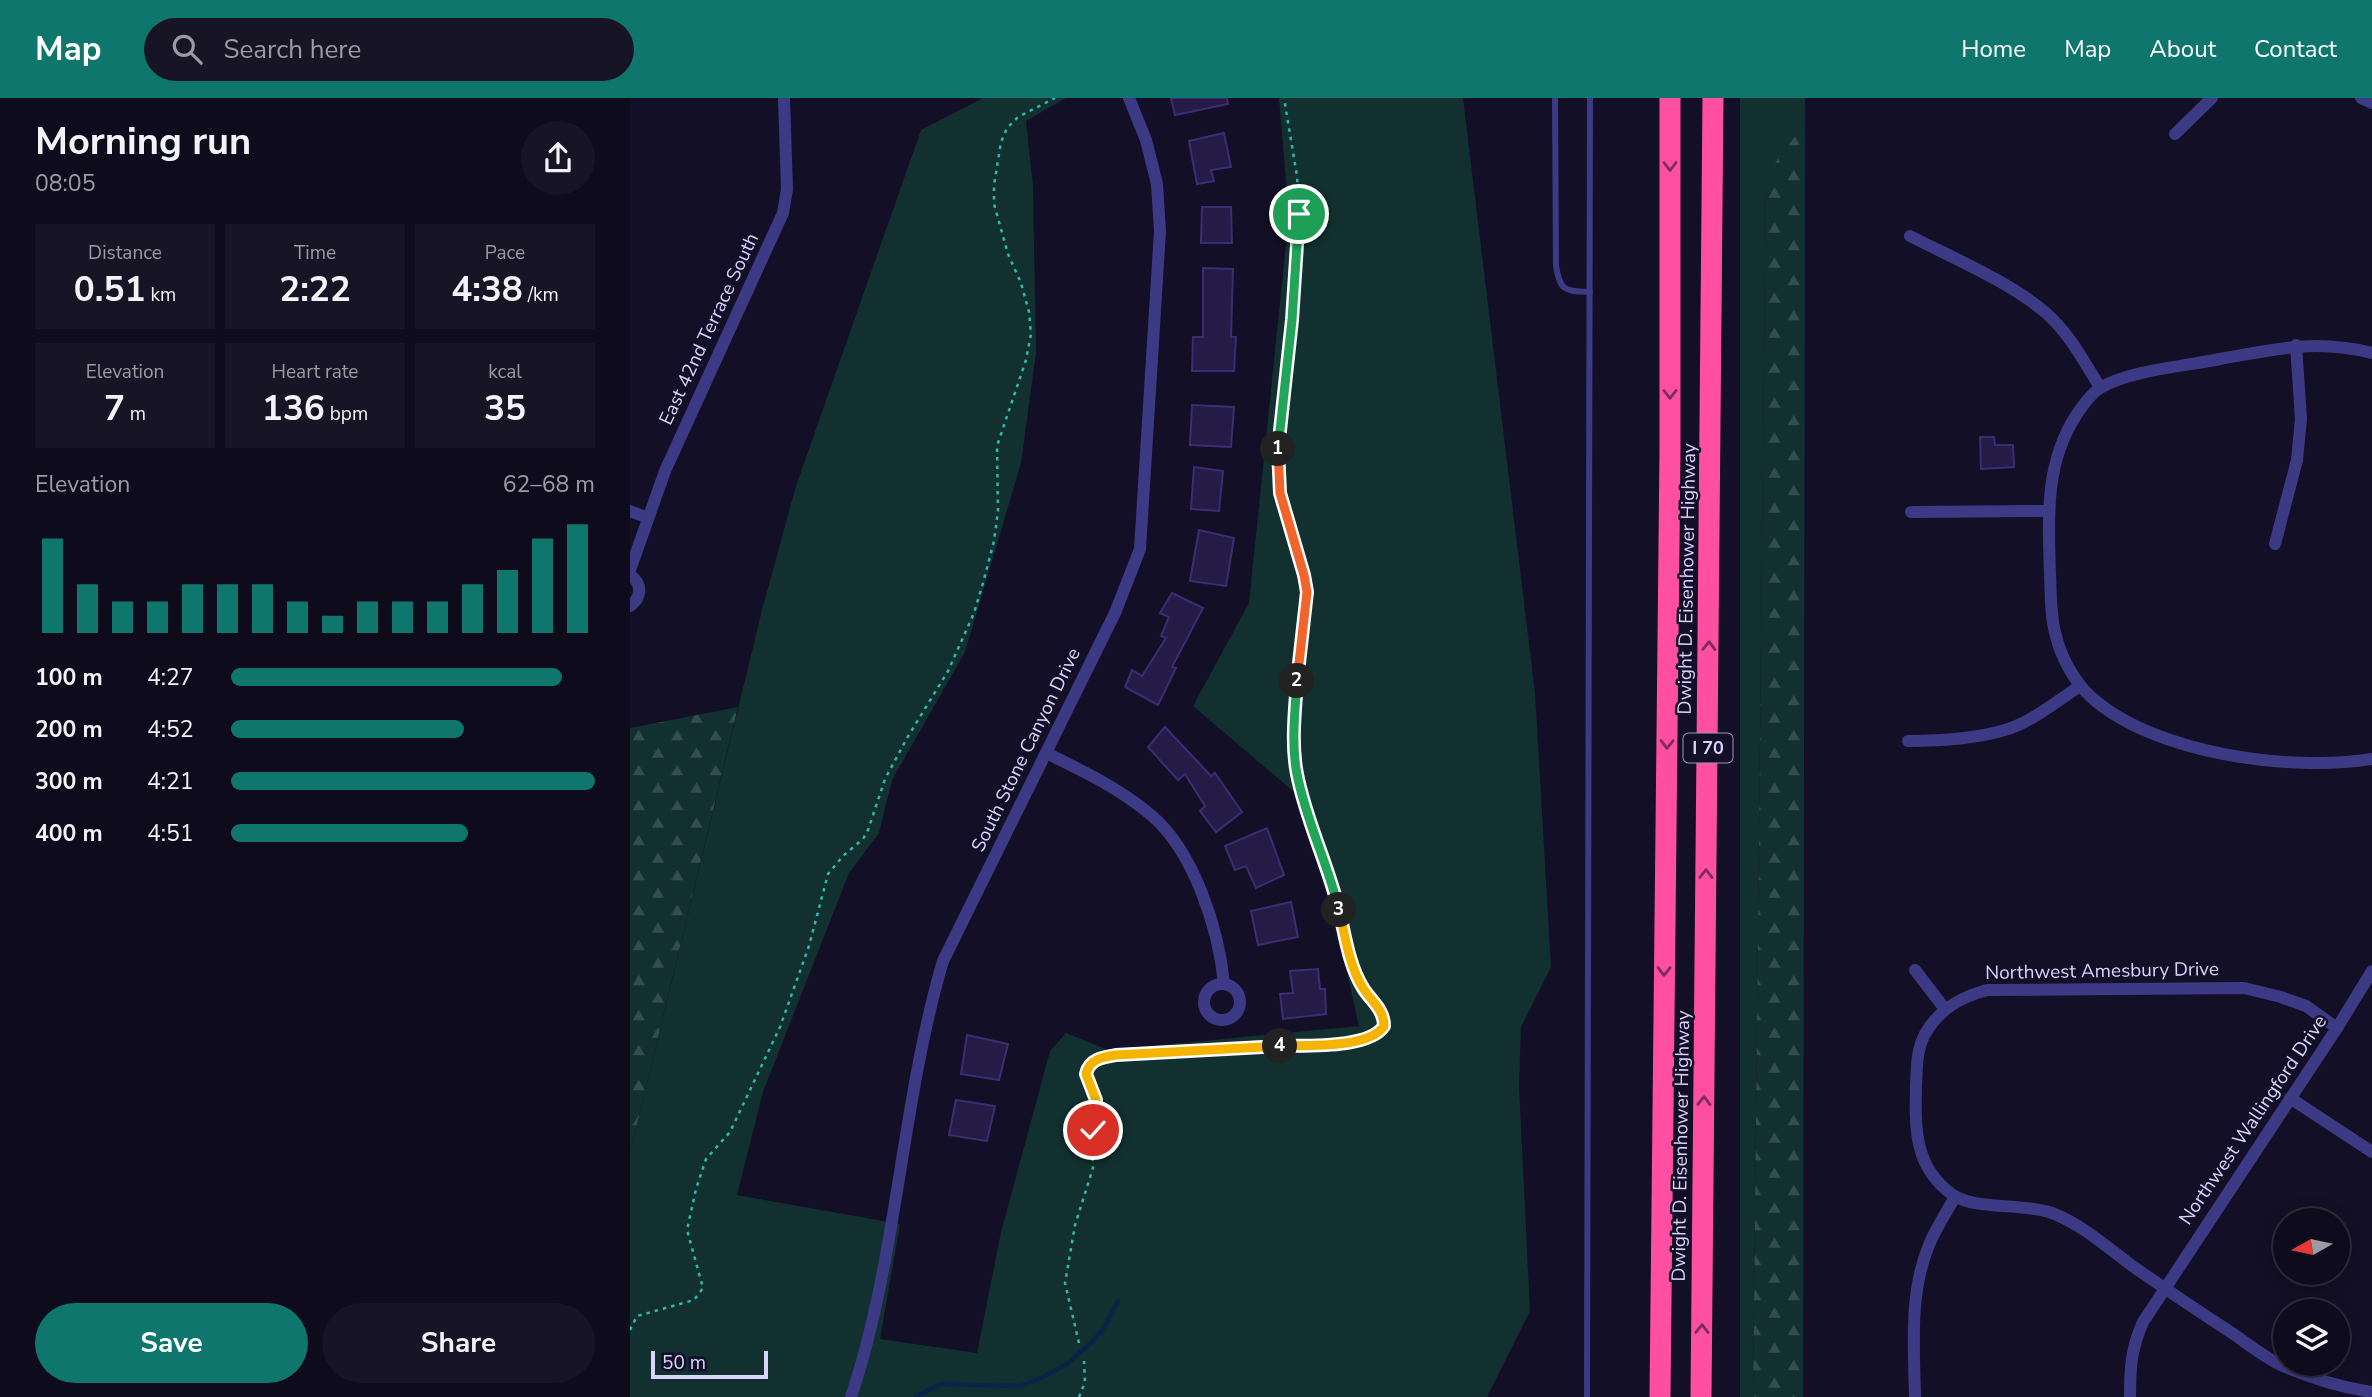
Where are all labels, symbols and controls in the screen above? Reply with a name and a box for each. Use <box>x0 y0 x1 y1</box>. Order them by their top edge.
search box <box>144 18 634 81</box>
text: Map <box>35 27 102 72</box>
icon: search <box>168 30 206 68</box>
text: Search here <box>224 32 361 67</box>
text: Home <box>1961 33 2026 65</box>
text: Map <box>2064 33 2111 65</box>
text: About <box>2149 33 2216 65</box>
text: Contact <box>2254 33 2337 65</box>
text: Morning run <box>35 116 251 167</box>
button: share <box>521 121 595 195</box>
one-way arrow <box>1662 161 1678 172</box>
text: 08:05 <box>35 168 95 199</box>
pin <box>1269 184 1329 244</box>
icon: arrive <box>1280 195 1318 233</box>
street label: East 42nd Terrace South <box>653 229 765 429</box>
text: Distance <box>88 240 162 266</box>
text: Time <box>294 240 336 266</box>
text: Pace <box>485 240 525 266</box>
text: 0.51 <box>74 266 146 313</box>
text: 2:22 <box>279 266 351 313</box>
text: 4:38 <box>451 266 523 313</box>
text: km <box>146 282 176 308</box>
text: /km <box>523 282 559 308</box>
text: Elevation <box>86 359 164 385</box>
text: Heart rate <box>272 359 358 385</box>
text: kcal <box>488 359 522 385</box>
text: 7 <box>104 385 125 432</box>
text: 136 <box>262 385 325 432</box>
text: 35 <box>484 385 526 432</box>
one-way arrow <box>1662 389 1678 399</box>
text: m <box>125 401 146 427</box>
text: bpm <box>325 401 368 427</box>
pin: 1 <box>1260 432 1296 466</box>
text: 1 <box>1272 435 1283 461</box>
street label: Dwight D. Eisenhower Highway <box>1672 443 1702 715</box>
text: Elevation <box>35 469 130 500</box>
text: 62–68 m <box>503 469 595 500</box>
one-way arrow <box>1701 641 1717 651</box>
street label: South Stone Canyon Drive <box>965 644 1087 856</box>
text: 100 m <box>35 662 103 693</box>
text: 4:27 <box>147 662 194 693</box>
pin: 2 <box>1280 664 1314 698</box>
text: 2 <box>1291 667 1302 693</box>
text: 200 m <box>35 714 103 745</box>
text: 4:52 <box>147 714 194 745</box>
road number: I 70 <box>1684 734 1732 762</box>
one-way arrow <box>1659 739 1675 749</box>
text: 300 m <box>35 766 103 797</box>
text: 4:21 <box>147 766 194 797</box>
text: 400 m <box>35 818 103 849</box>
text: 4:51 <box>147 818 194 849</box>
one-way arrow <box>1699 868 1714 879</box>
pin: 3 <box>1322 892 1356 928</box>
text: 3 <box>1333 896 1344 922</box>
street label: Northwest Amesbury Drive <box>1985 956 2219 986</box>
one-way arrow <box>1657 966 1672 977</box>
street label: Dwight D. Eisenhower Highway <box>1666 1010 1696 1282</box>
street label: Northwest Wallingford Drive <box>2173 1010 2333 1230</box>
pin: 4 <box>1262 1028 1298 1063</box>
text: 4 <box>1274 1032 1285 1058</box>
one-way arrow <box>1696 1096 1712 1106</box>
pin <box>1063 1100 1123 1160</box>
icon: check <box>1074 1111 1112 1149</box>
north arrow <box>2273 1208 2350 1284</box>
map controls <box>2273 1208 2350 1376</box>
button: layers <box>2273 1299 2350 1376</box>
button: Save <box>35 1303 308 1383</box>
button: Share <box>322 1303 595 1383</box>
one-way arrow <box>1694 1323 1710 1334</box>
scale bar <box>651 1348 768 1380</box>
text: 50 m <box>662 1350 706 1376</box>

